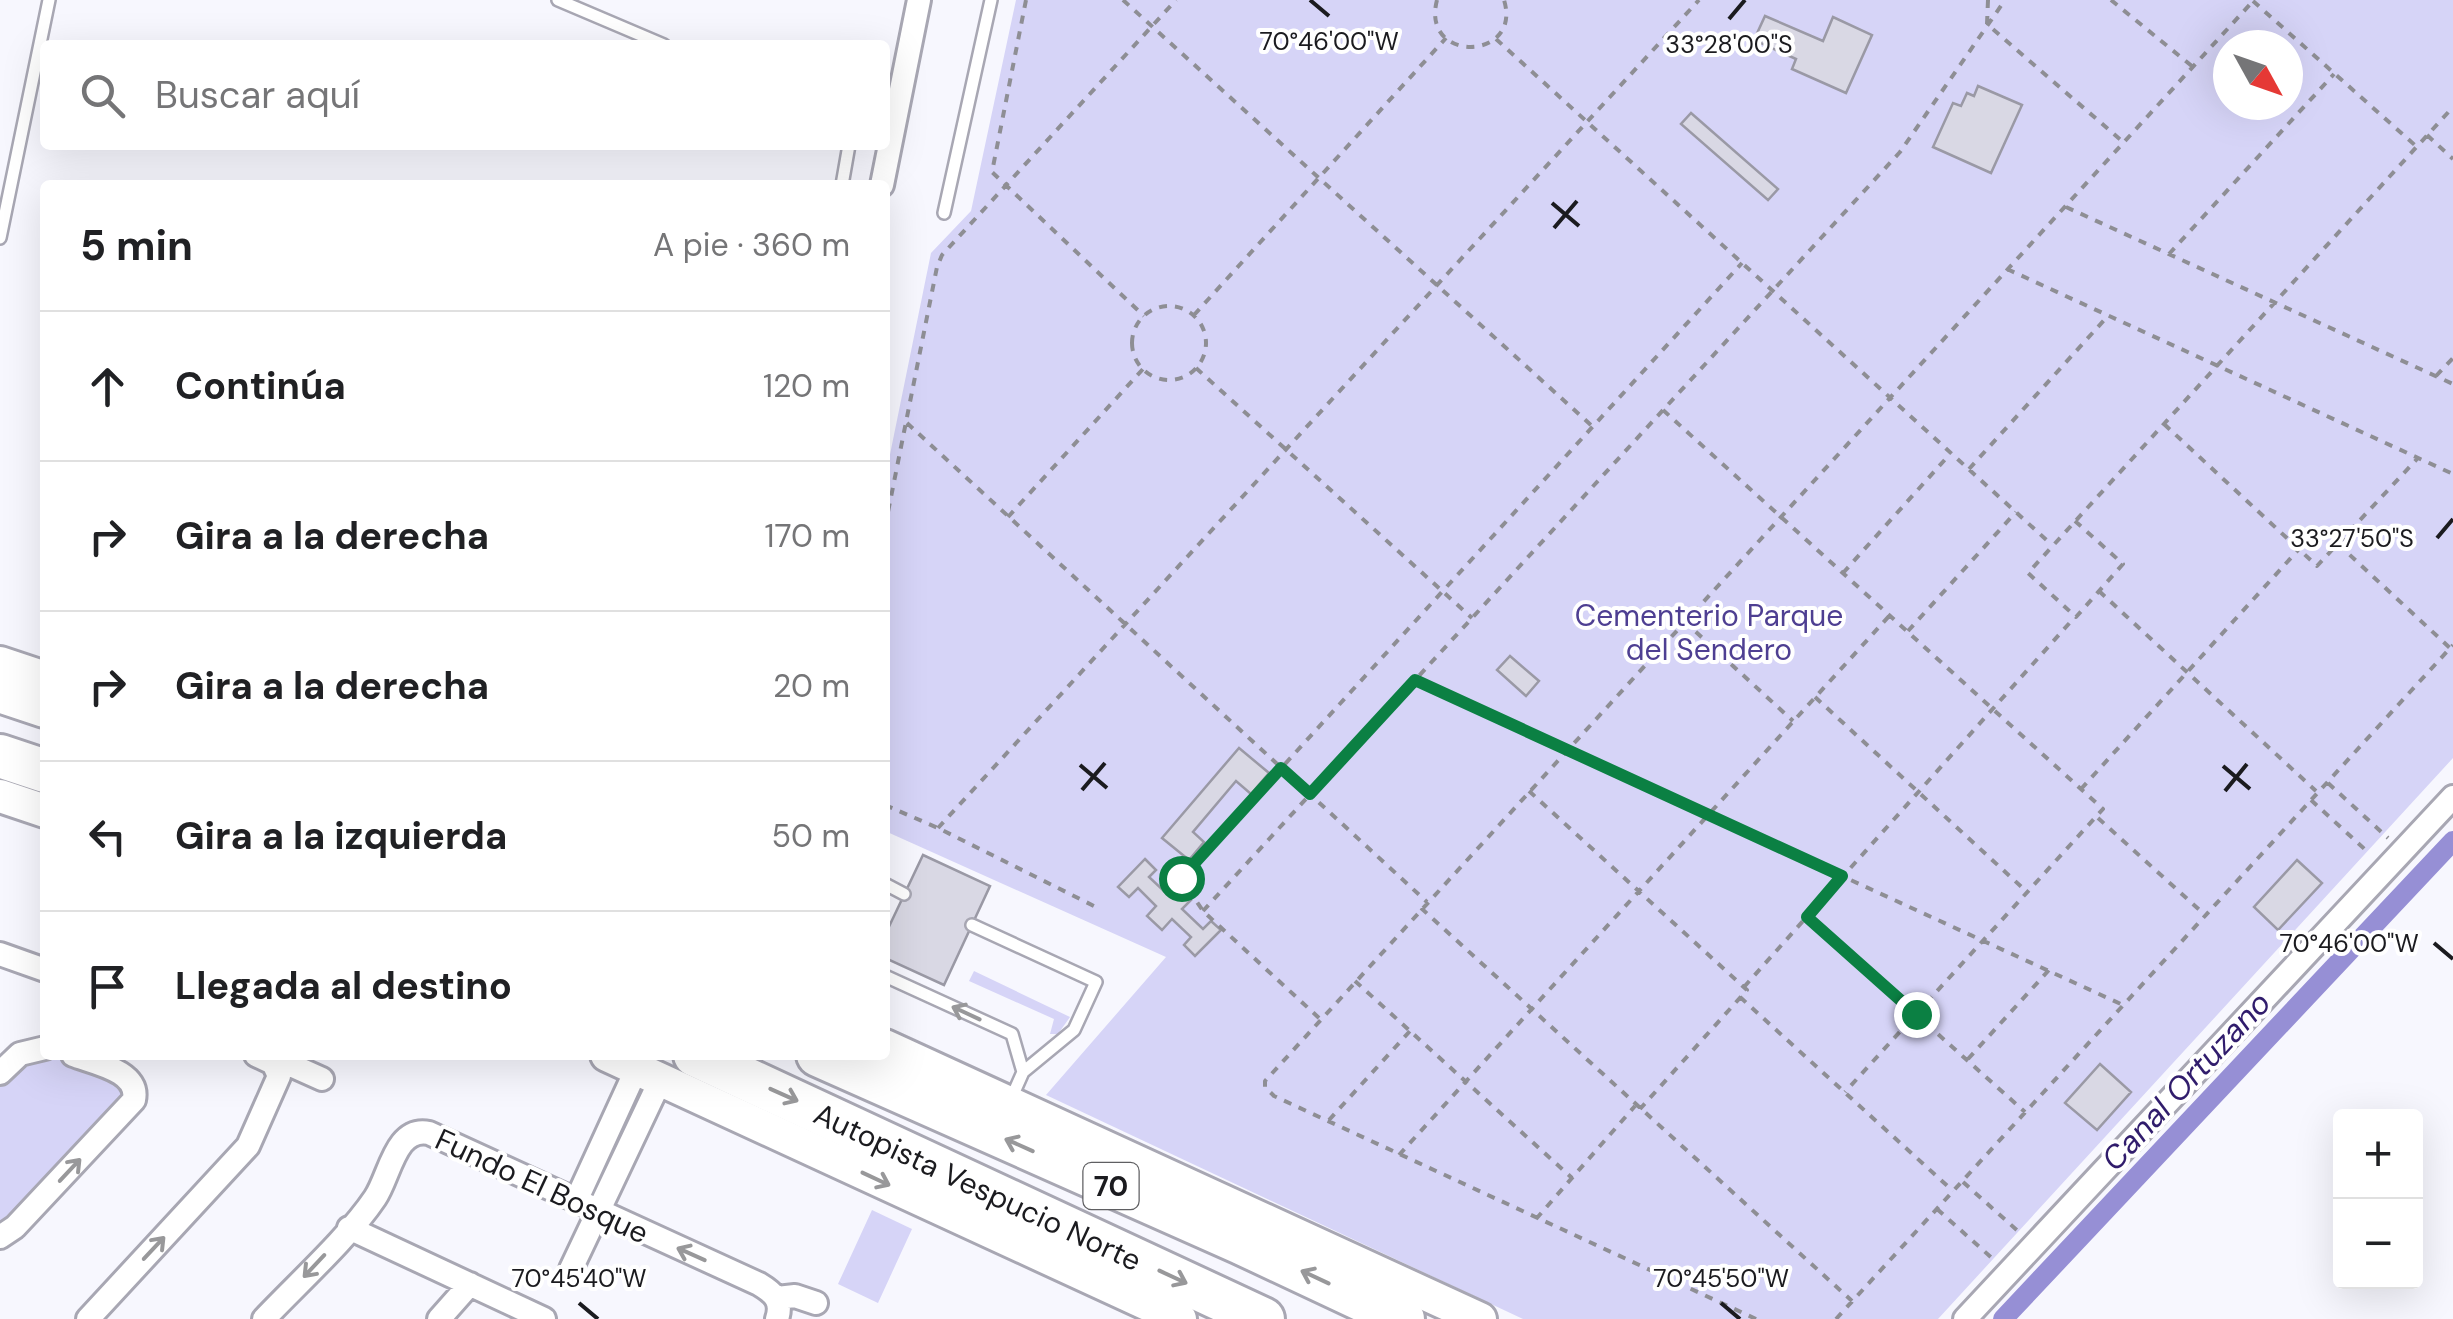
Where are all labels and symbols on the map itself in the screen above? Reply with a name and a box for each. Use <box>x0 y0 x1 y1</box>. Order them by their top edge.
text: 70°46'00"W <box>1259 25 1399 58</box>
text: 33°28'00"S <box>1665 28 1793 61</box>
north arrow <box>2213 30 2303 120</box>
text: 33°27'50"S <box>2290 522 2414 555</box>
park label: Cementerio Parque del Sendero <box>1575 596 1843 669</box>
route start <box>1159 856 1205 902</box>
text: 70°46'00"W <box>2279 927 2419 960</box>
water label: Canal Ortuzano <box>2092 982 2280 1180</box>
route end <box>1894 992 1940 1038</box>
one-way arrow <box>952 1003 982 1022</box>
one-way arrow <box>768 1087 798 1105</box>
street label: Autopista Vespucio Norte <box>808 1094 1148 1279</box>
street label: Fundo El Bosque <box>429 1120 655 1252</box>
one-way arrow <box>1005 1134 1035 1153</box>
one-way arrow <box>58 1158 82 1182</box>
road number: 70 <box>1084 1163 1138 1209</box>
one-way arrow <box>861 1170 891 1189</box>
one-way arrow <box>142 1235 166 1261</box>
one-way arrow <box>677 1243 707 1262</box>
one-way arrow <box>302 1253 326 1277</box>
text: 70°45'40"W <box>511 1262 647 1295</box>
text: 70°45'50"W <box>1653 1262 1789 1295</box>
one-way arrow <box>1301 1267 1331 1286</box>
one-way arrow <box>1157 1268 1187 1287</box>

